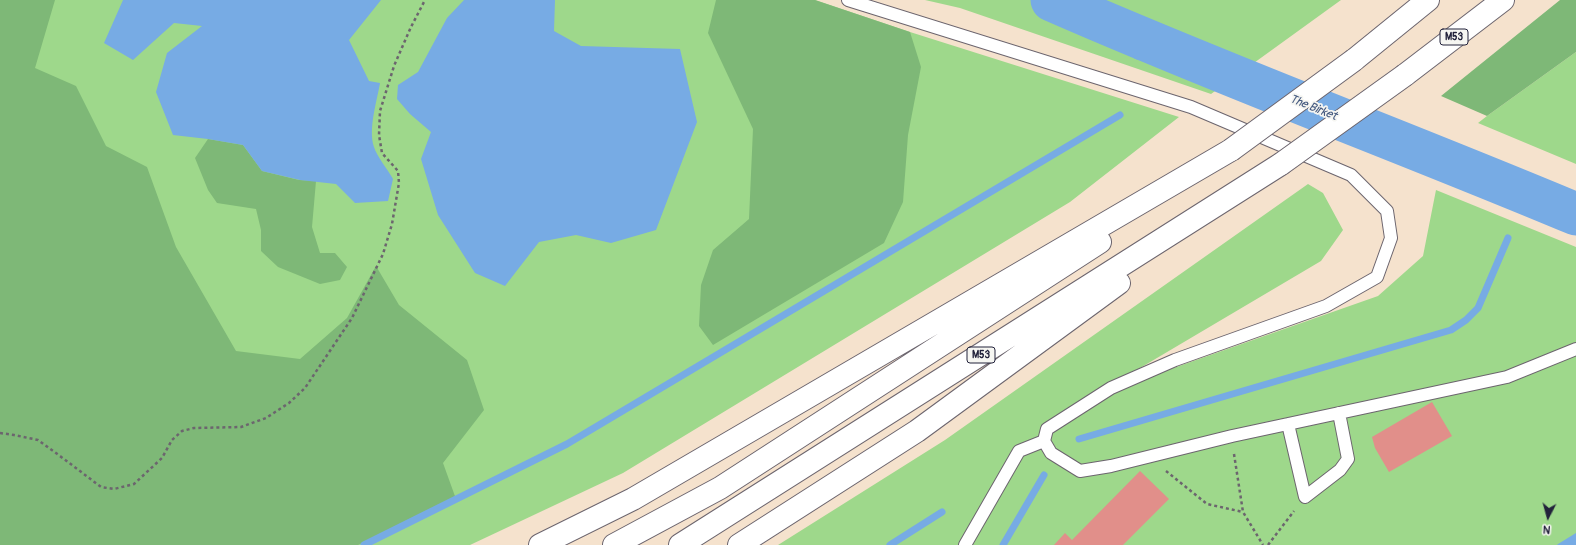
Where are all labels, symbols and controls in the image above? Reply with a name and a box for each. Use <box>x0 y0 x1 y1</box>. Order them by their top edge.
road number: M53 <box>1440 29 1468 45</box>
water label: The Birket <box>1287 92 1339 124</box>
road number: M53 <box>967 347 995 363</box>
north arrow <box>1528 497 1568 537</box>
text: N <box>1542 523 1551 536</box>

